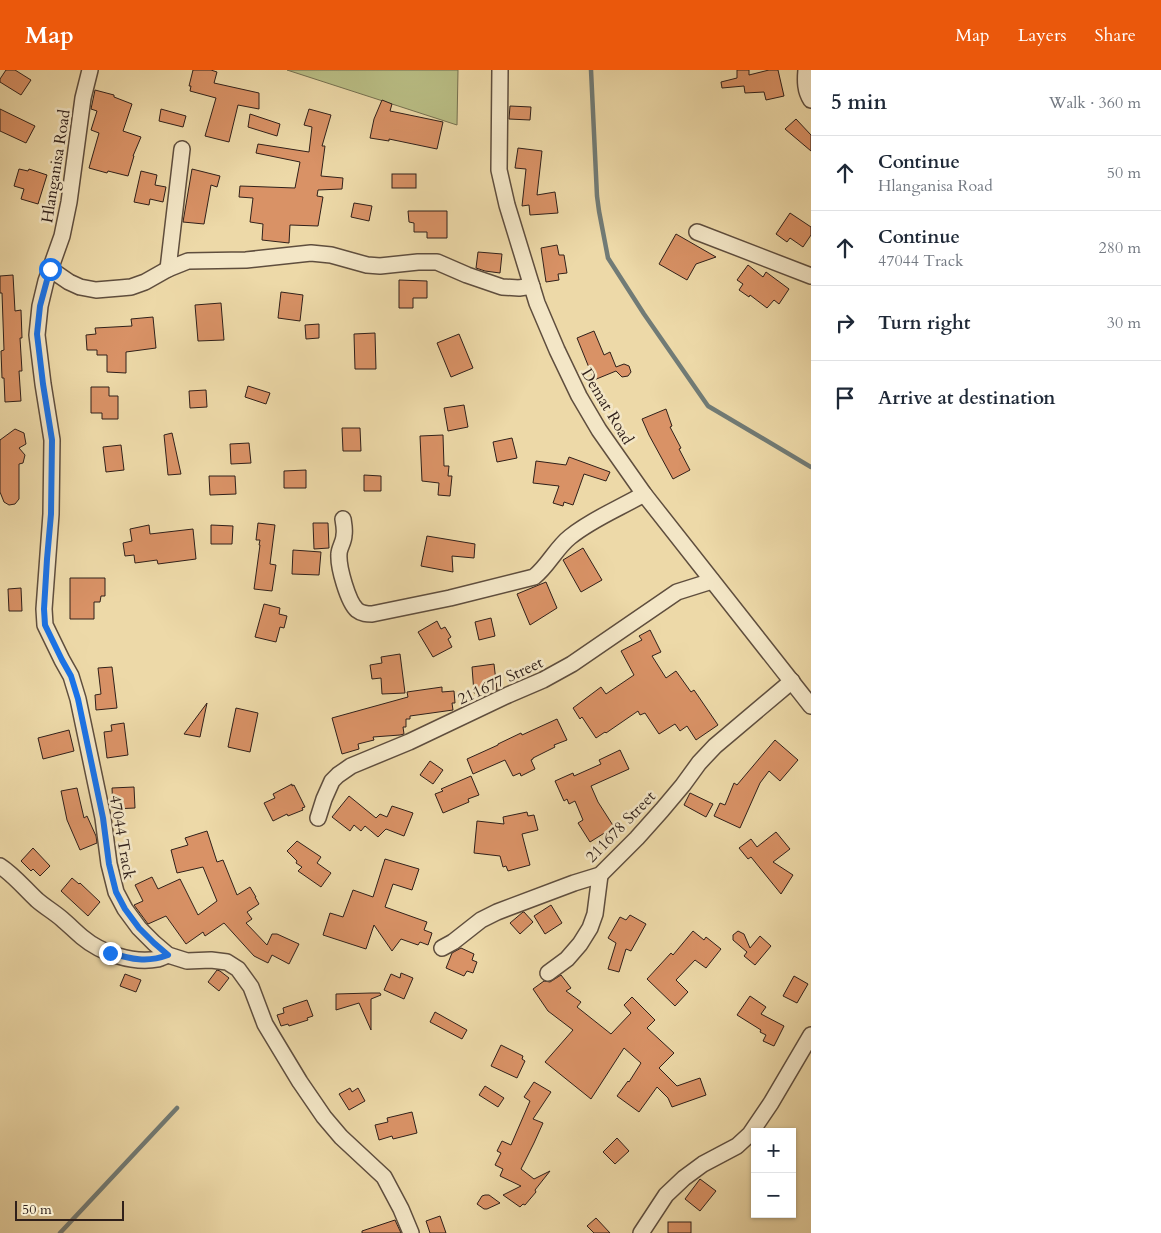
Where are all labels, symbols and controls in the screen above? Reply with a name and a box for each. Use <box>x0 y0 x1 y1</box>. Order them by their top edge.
text: Map <box>25 19 74 52</box>
text: Map <box>955 23 990 48</box>
text: Layers <box>1018 23 1067 48</box>
text: Share <box>1095 23 1136 48</box>
text: 5 min <box>831 88 887 117</box>
text: Walk · 360 m <box>1049 92 1141 114</box>
street label: Hlanganisa Road <box>36 107 76 224</box>
text: Continue <box>878 149 960 175</box>
icon: ahead <box>831 159 859 187</box>
text: 50 m <box>1107 162 1141 184</box>
text: Hlanganisa Road <box>878 175 993 197</box>
text: Continue <box>878 224 960 250</box>
icon: ahead <box>831 234 859 262</box>
text: 280 m <box>1099 237 1141 259</box>
text: 47044 Track <box>878 250 964 272</box>
route start <box>39 258 62 281</box>
icon: right <box>831 309 859 337</box>
text: Turn right <box>878 310 970 336</box>
text: 30 m <box>1107 312 1141 334</box>
street label: Demat Road <box>576 364 639 449</box>
icon: arrive <box>831 384 859 412</box>
text: Arrive at destination <box>878 385 1055 411</box>
street label: 211677 Street <box>454 652 547 710</box>
street label: 211678 Street <box>581 786 661 867</box>
street label: 47044 Track <box>104 793 140 882</box>
route end <box>99 942 122 965</box>
map controls <box>751 1128 796 1218</box>
button: + <box>751 1128 796 1173</box>
button: − <box>751 1173 796 1218</box>
scale bar <box>15 1198 124 1221</box>
text: 50 m <box>22 1200 52 1219</box>

